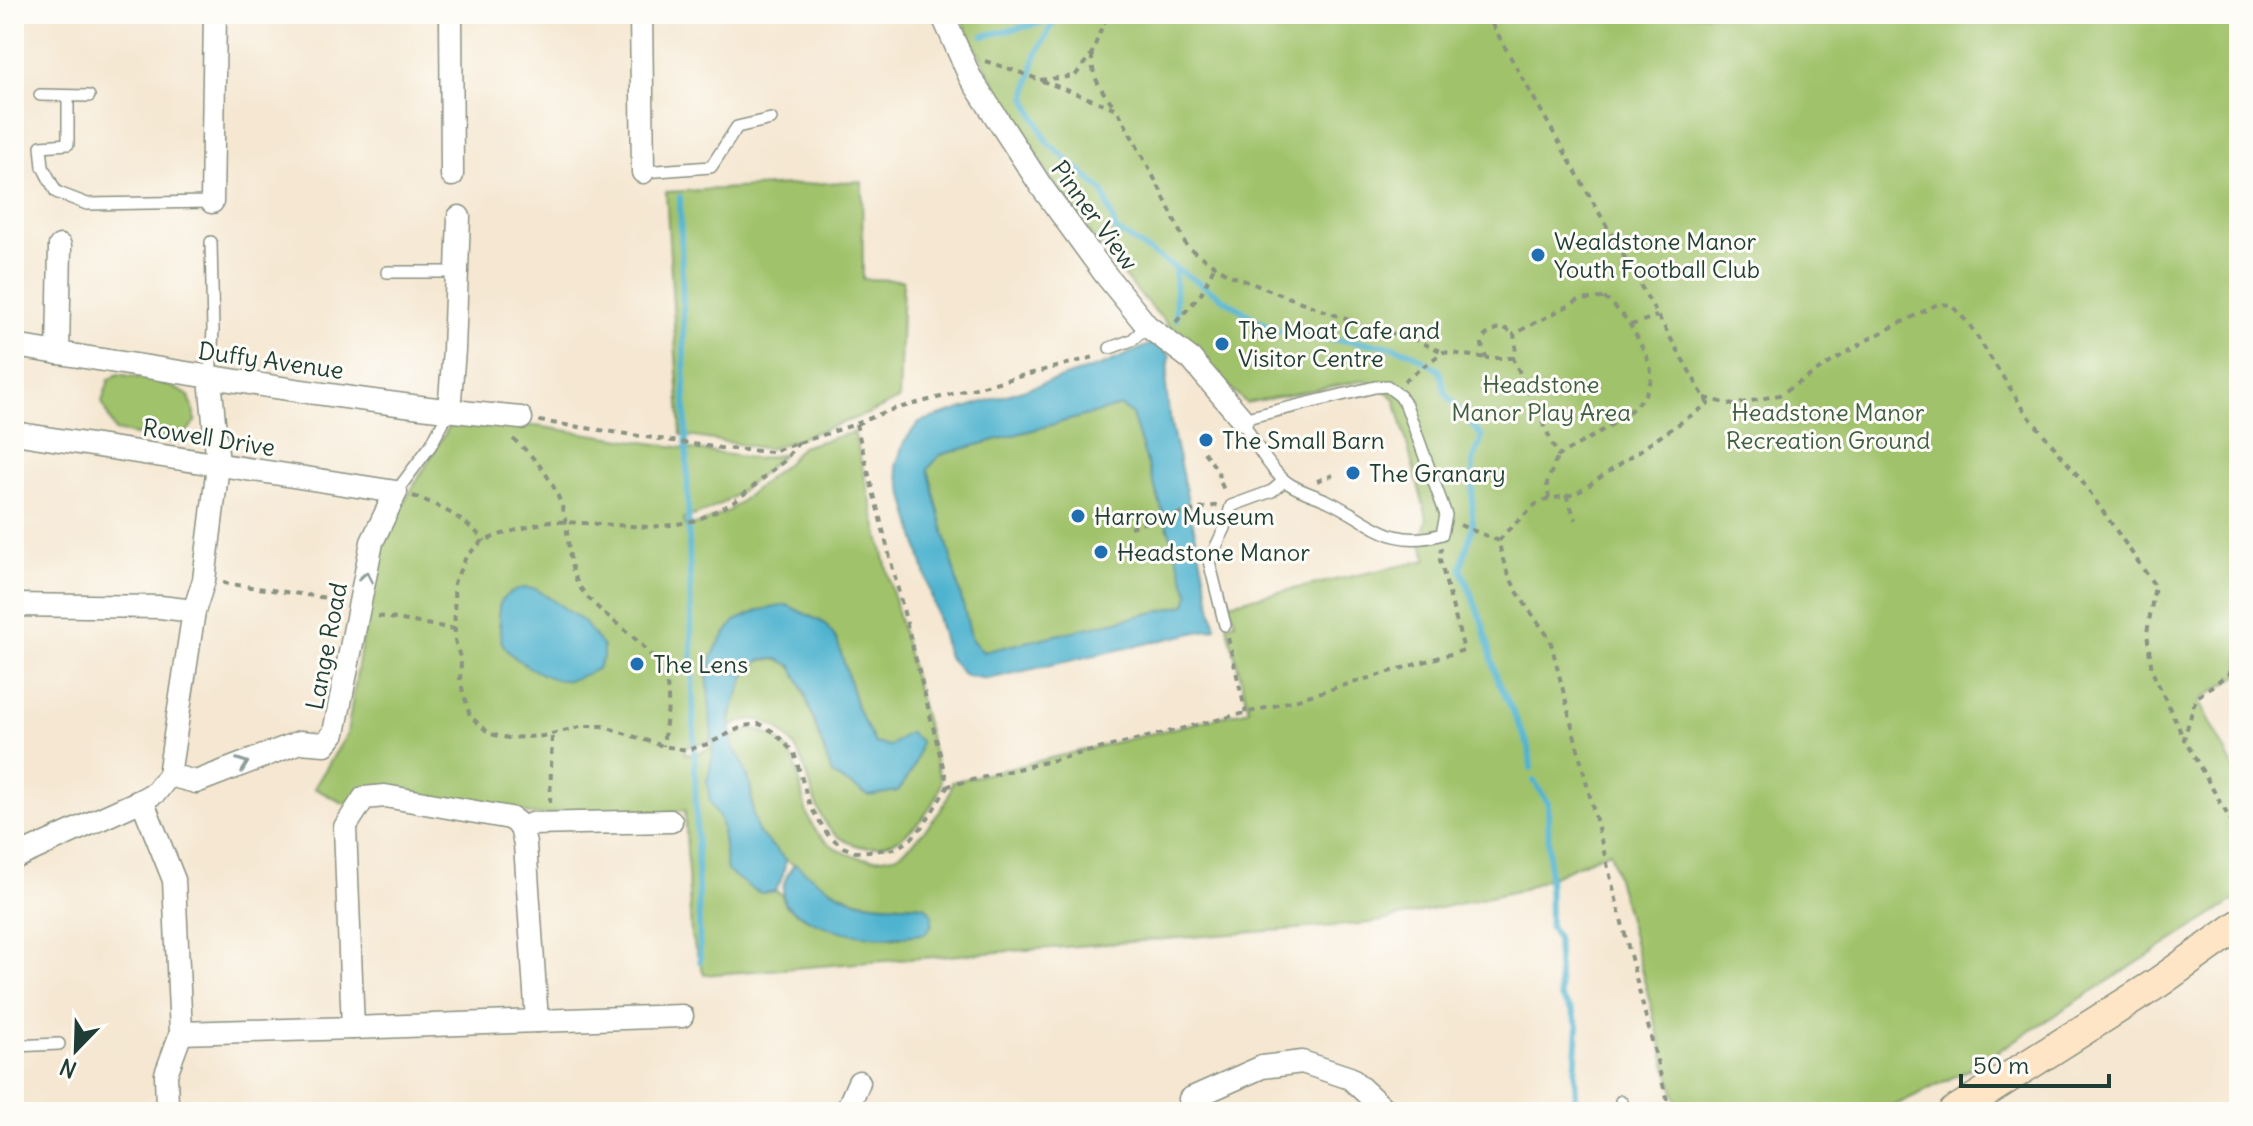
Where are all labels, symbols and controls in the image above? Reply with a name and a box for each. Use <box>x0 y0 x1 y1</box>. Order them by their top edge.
street label: Pinner View <box>1045 154 1145 276</box>
place label: Wealdstone Manor Youth Football Club <box>1554 226 1760 284</box>
marker: Wealdstone Manor Youth Football Club <box>1529 246 1547 264</box>
place label: The Moat Cafe and Visitor Centre <box>1238 315 1440 373</box>
street label: Duffy Avenue <box>196 335 346 385</box>
marker: The Moat Cafe and Visitor Centre <box>1213 335 1231 353</box>
park label: Headstone Manor Play Area <box>1451 369 1631 427</box>
park label: Headstone Manor Recreation Ground <box>1726 397 1930 455</box>
street label: Rowell Drive <box>141 412 277 462</box>
place label: The Small Barn <box>1222 425 1385 455</box>
marker: The Small Barn <box>1197 431 1215 449</box>
place label: The Granary <box>1369 458 1506 488</box>
marker: The Granary <box>1344 464 1362 482</box>
place label: Harrow Museum <box>1094 501 1275 531</box>
marker: Harrow Museum <box>1069 507 1087 525</box>
place label: Headstone Manor <box>1117 537 1310 567</box>
marker: Headstone Manor <box>1092 543 1110 561</box>
one-way arrow <box>356 570 373 584</box>
street label: Lange Road <box>299 580 353 712</box>
place label: The Lens <box>653 649 748 679</box>
marker: The Lens <box>628 655 646 673</box>
one-way arrow <box>235 757 249 774</box>
north arrow <box>36 1010 116 1090</box>
scale bar <box>1961 1038 2109 1088</box>
text: 50 m <box>1973 1050 2029 1080</box>
text: N <box>56 1053 81 1084</box>

